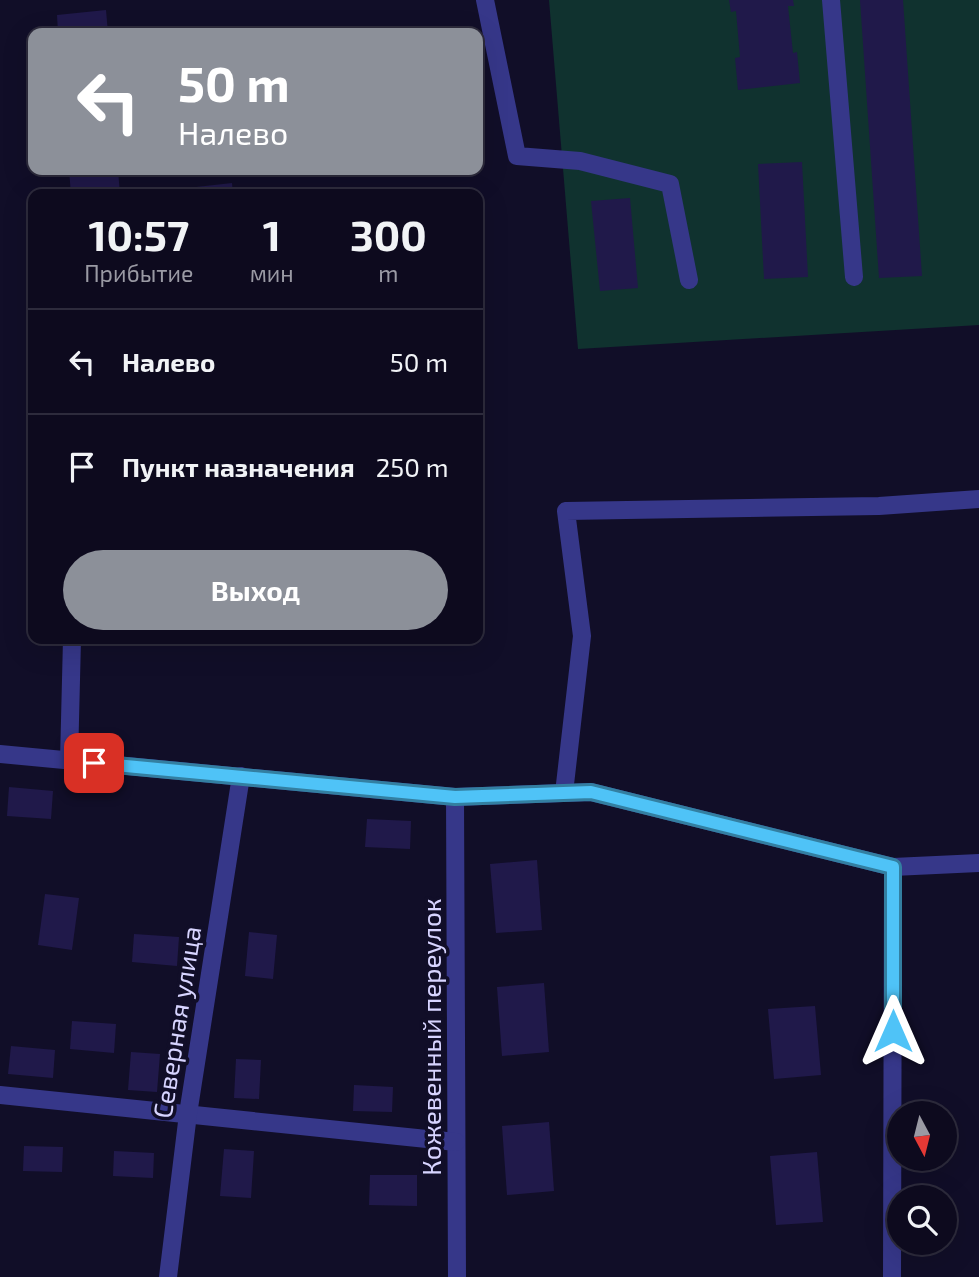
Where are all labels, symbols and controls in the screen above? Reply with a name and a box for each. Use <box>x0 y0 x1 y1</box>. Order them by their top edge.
text: 50 m <box>178 53 290 112</box>
icon: left <box>63 56 154 147</box>
text: Налево <box>178 113 288 151</box>
text: 10:57 <box>88 209 189 259</box>
text: 1 <box>263 209 281 259</box>
text: 300 <box>350 209 427 259</box>
text: Прибытие <box>84 259 193 287</box>
text: мин <box>250 259 294 287</box>
text: m <box>378 259 398 287</box>
icon: left <box>63 343 101 381</box>
text: Налево <box>122 346 215 377</box>
text: 50 m <box>390 346 448 377</box>
icon: arrive <box>63 448 101 486</box>
text: Пункт назначения <box>122 451 355 482</box>
text: 250 m <box>376 451 448 482</box>
button: Выход <box>63 550 448 630</box>
pin <box>64 733 124 793</box>
icon: arrive <box>75 744 113 782</box>
street label: Кожевенный переулок <box>415 898 447 1176</box>
street label: Северная улица <box>145 924 207 1121</box>
position arrow <box>856 994 930 1068</box>
north arrow <box>887 1101 957 1171</box>
map controls <box>887 1101 957 1255</box>
button: search <box>887 1185 957 1255</box>

